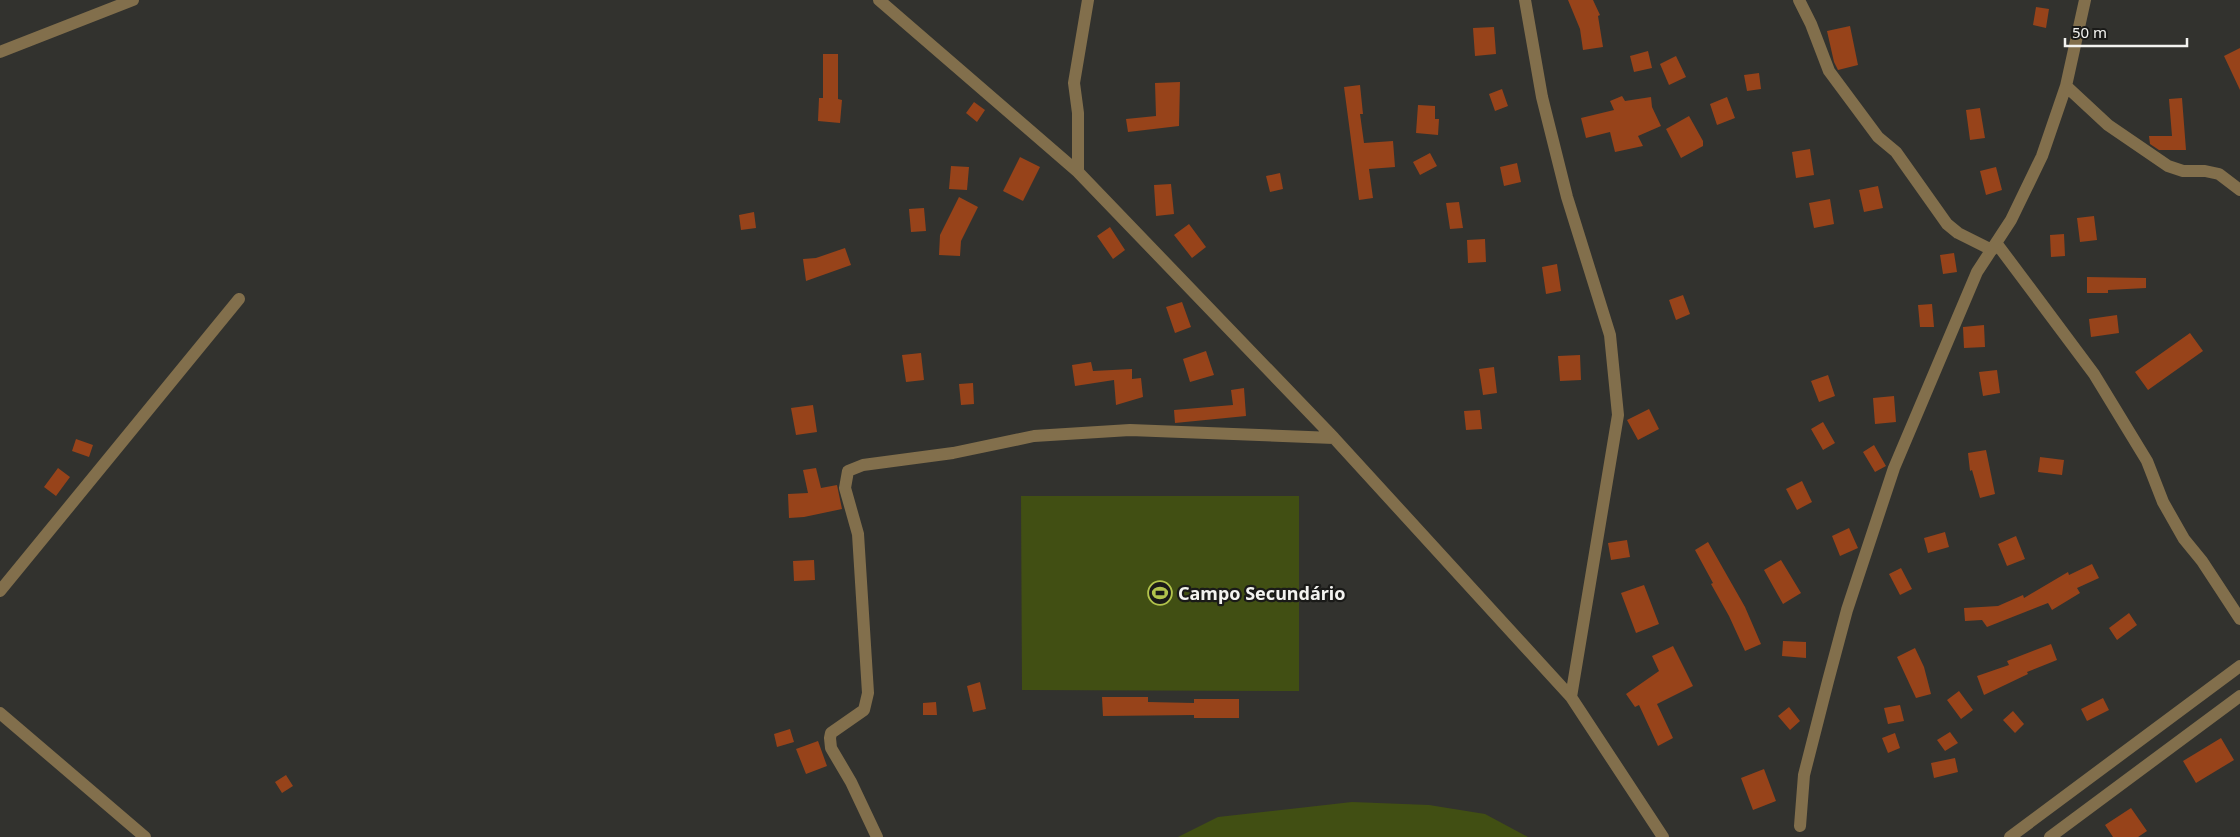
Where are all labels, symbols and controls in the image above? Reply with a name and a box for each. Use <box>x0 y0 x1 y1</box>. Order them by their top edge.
scale bar <box>2065 15 2188 47</box>
text: 50 m <box>2072 22 2107 42</box>
sports icon: Campo Secundário <box>1147 580 1173 606</box>
place label: Campo Secundário <box>1178 581 1345 605</box>

